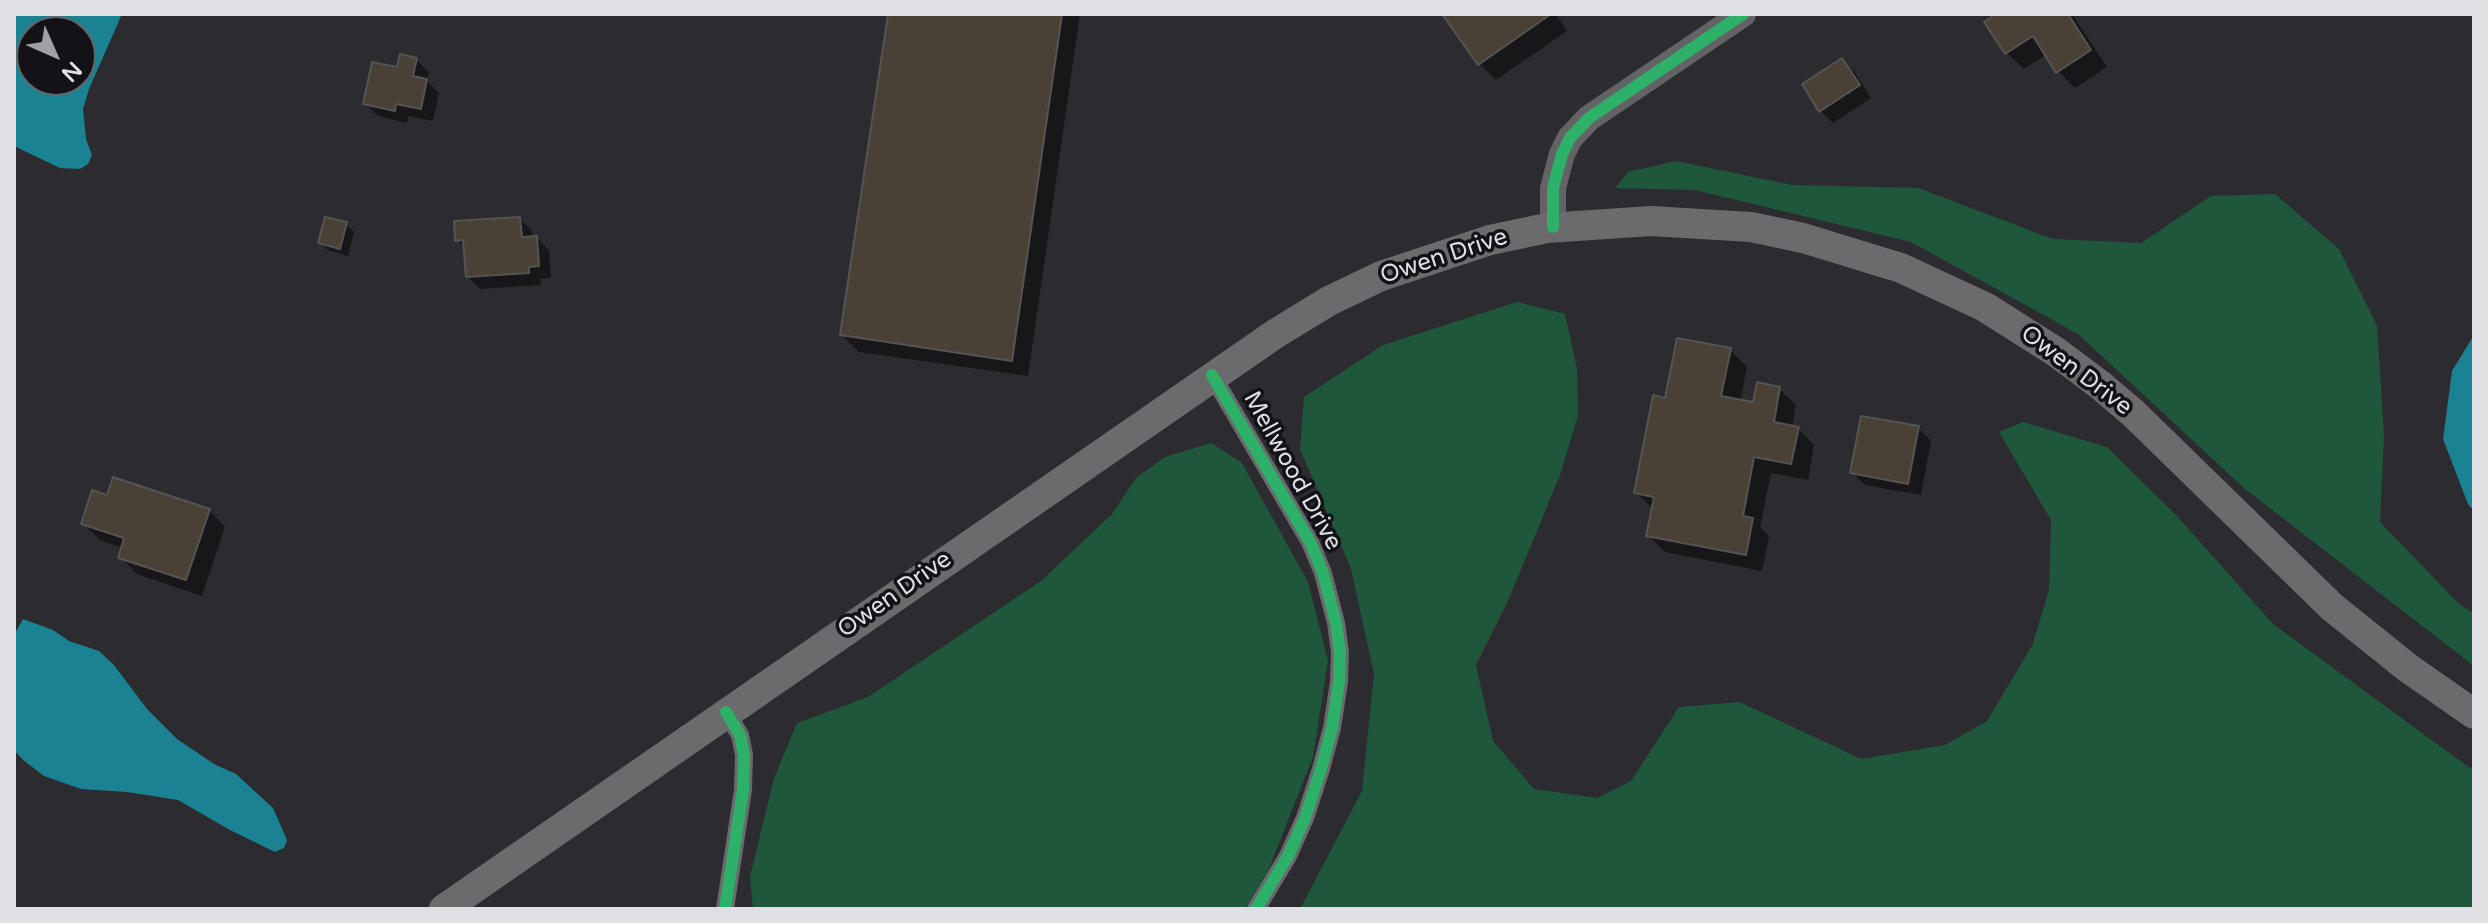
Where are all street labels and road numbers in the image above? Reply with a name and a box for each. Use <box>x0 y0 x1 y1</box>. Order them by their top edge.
street label: Owen Drive <box>1377 223 1511 291</box>
street label: Owen Drive <box>2015 320 2137 422</box>
street label: Mellwood Drive <box>1237 387 1347 555</box>
street label: Owen Drive <box>833 545 957 645</box>

